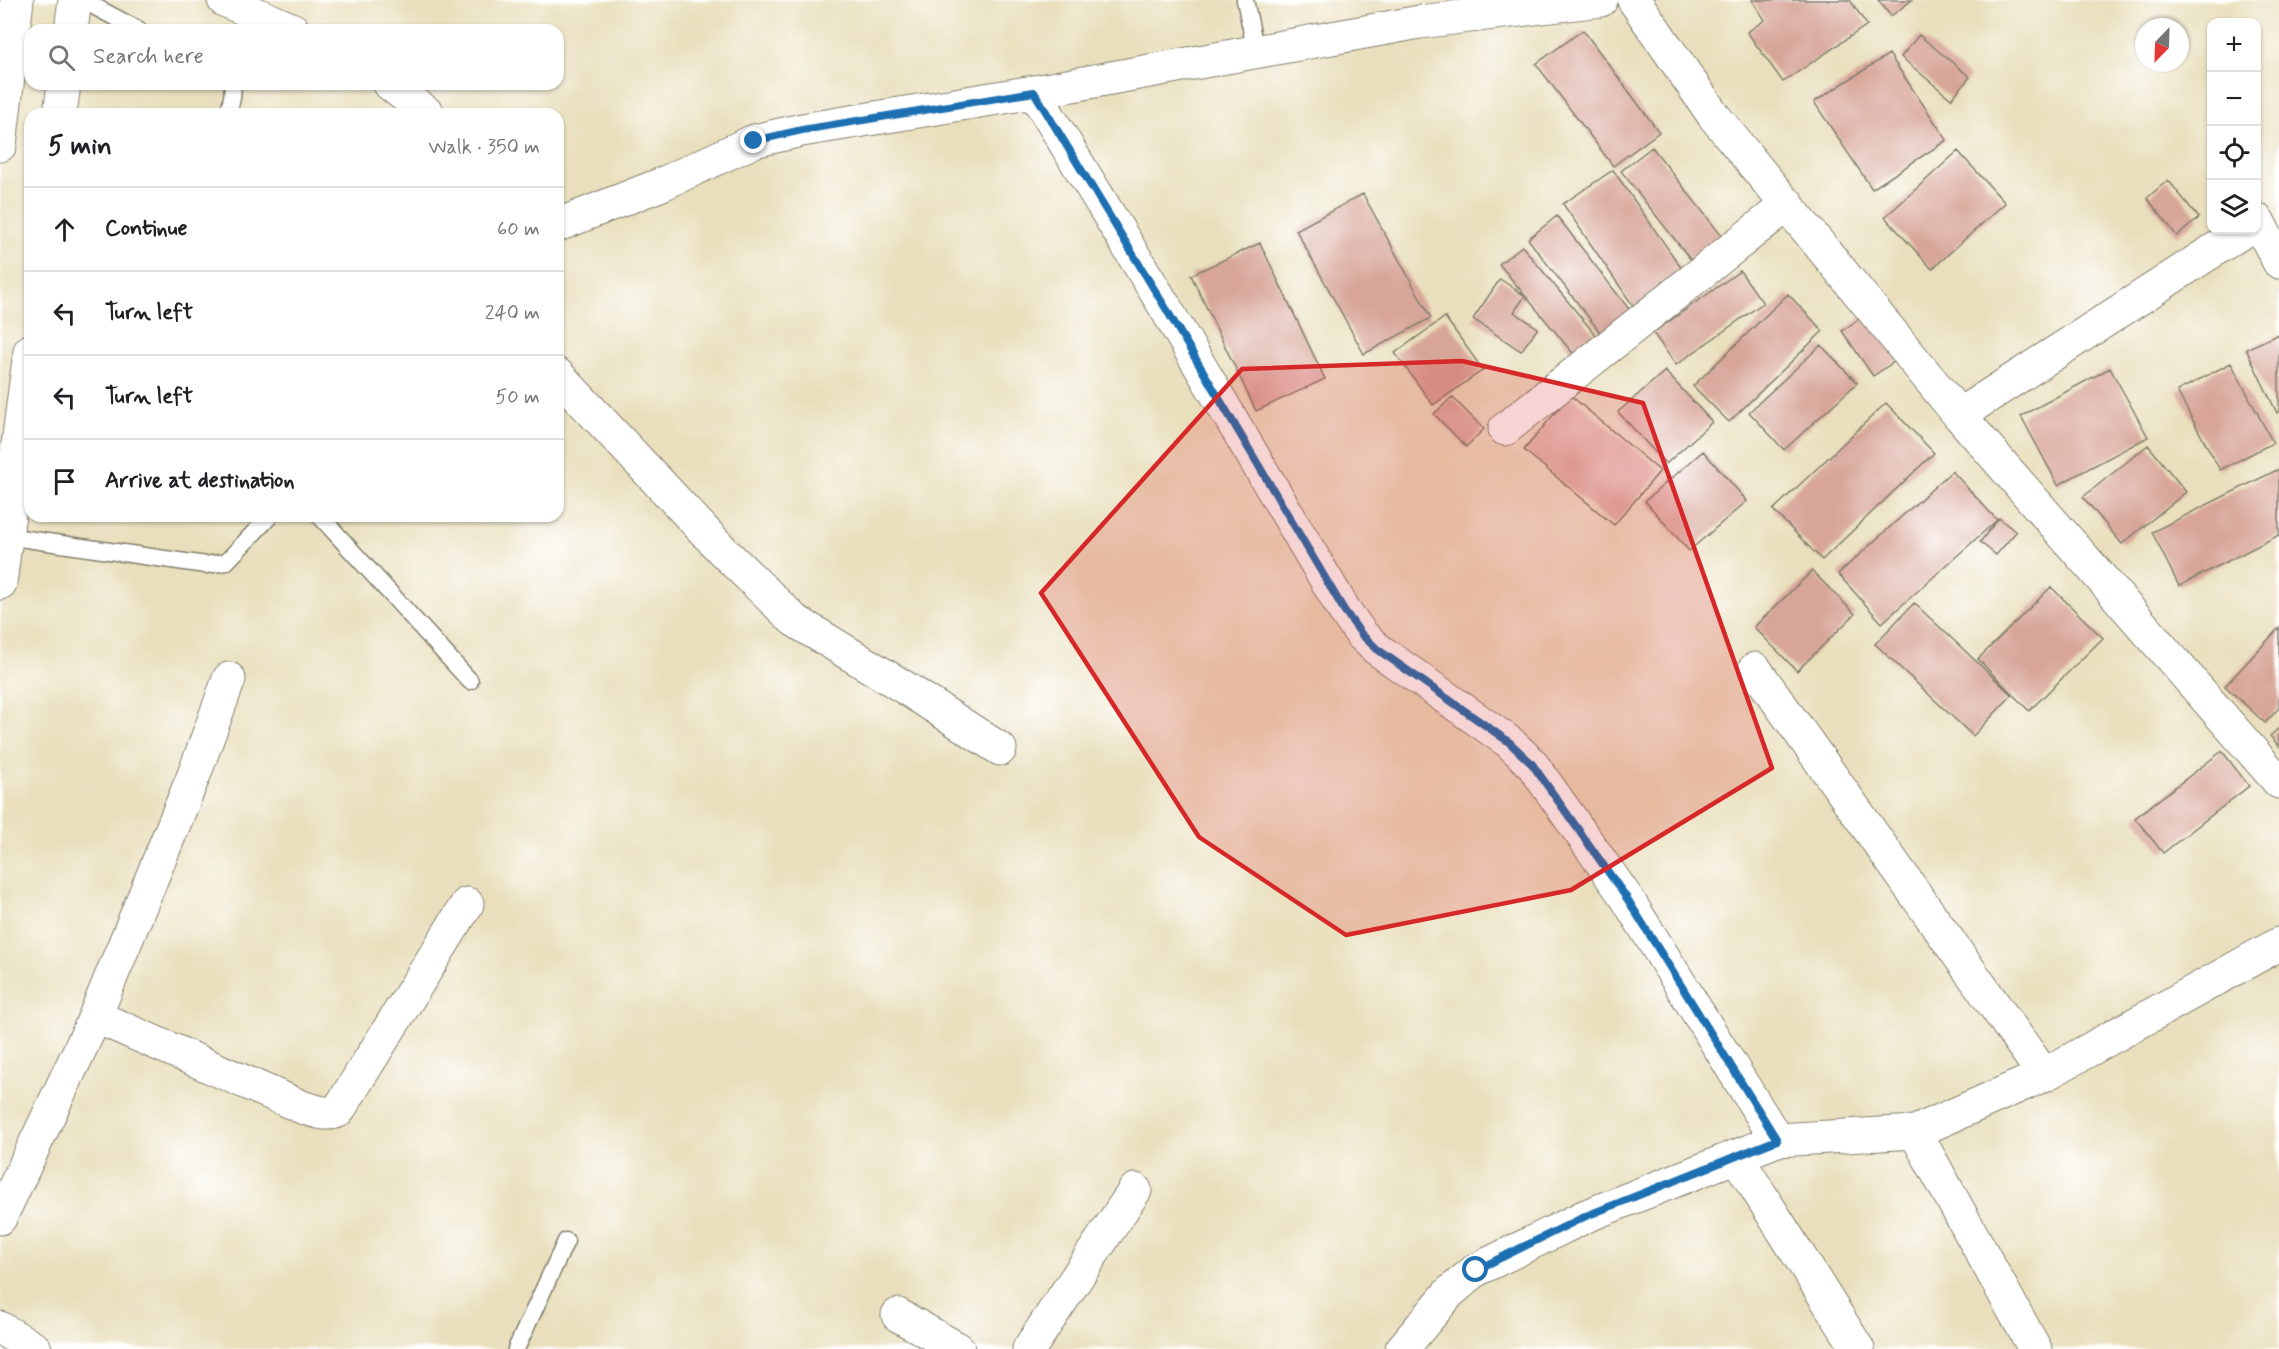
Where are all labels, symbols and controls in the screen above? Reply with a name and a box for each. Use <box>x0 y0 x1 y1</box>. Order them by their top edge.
north arrow <box>2135 18 2189 72</box>
map controls <box>2207 18 2261 234</box>
button: + <box>2207 18 2261 72</box>
search box <box>24 24 564 90</box>
icon: search <box>45 41 78 74</box>
text: Search here <box>93 43 204 71</box>
button: − <box>2207 72 2261 126</box>
button: locate <box>2207 126 2261 180</box>
route end <box>740 127 766 153</box>
text: 5 min <box>48 130 112 164</box>
text: Walk · 350 m <box>428 134 540 161</box>
button: layers <box>2207 180 2261 234</box>
icon: ahead <box>48 213 81 246</box>
text: Continue <box>105 215 187 243</box>
text: 60 m <box>497 216 540 243</box>
icon: left <box>48 297 81 330</box>
text: Turn left <box>105 299 193 327</box>
text: 240 m <box>485 300 540 327</box>
icon: left <box>48 381 81 414</box>
text: Turn left <box>105 383 193 411</box>
text: 50 m <box>495 384 540 411</box>
icon: arrive <box>48 465 81 498</box>
text: Arrive at destination <box>105 467 295 495</box>
route start <box>1462 1256 1488 1282</box>

